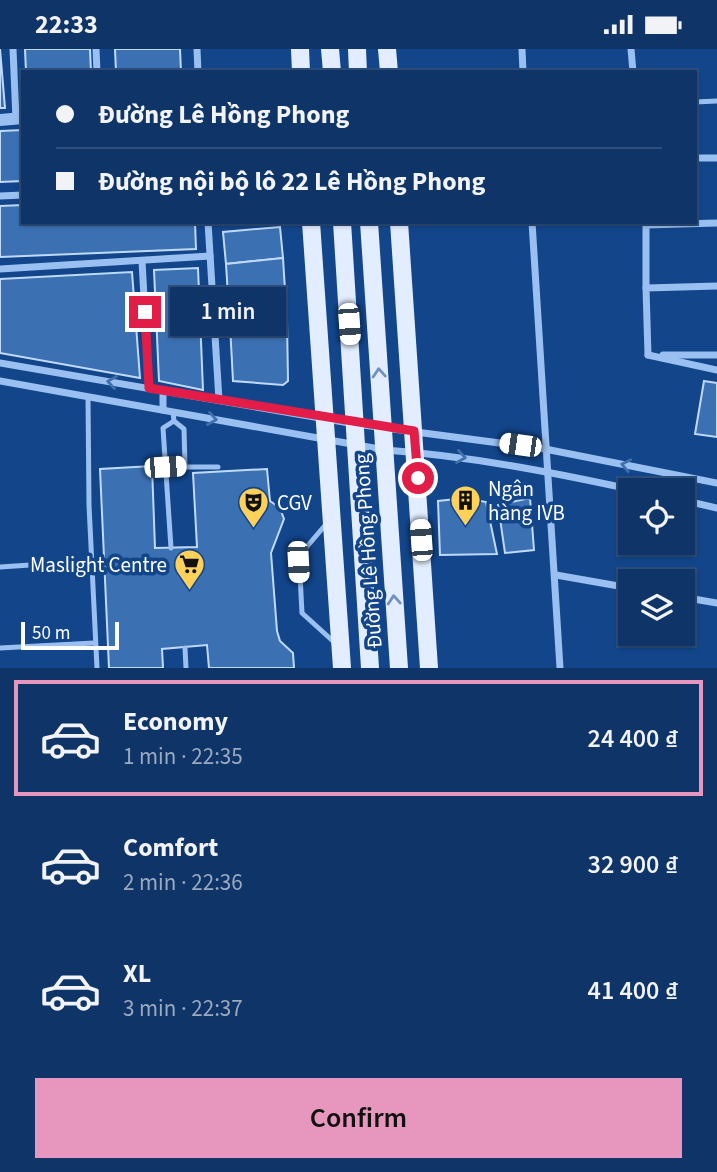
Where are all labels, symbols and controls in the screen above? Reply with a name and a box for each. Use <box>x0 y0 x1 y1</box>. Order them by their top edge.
text: 22:33 <box>35 6 98 43</box>
text: Đường Lê Hồng Phong <box>98 96 349 133</box>
text: Đường nội bộ lô 22 Lê Hồng Phong <box>98 163 485 200</box>
callout: 1 min <box>170 287 285 337</box>
text: 1 min <box>201 295 255 328</box>
route end <box>129 296 161 328</box>
car <box>338 302 361 346</box>
one-way arrow <box>372 367 387 378</box>
one-way arrow <box>106 375 117 390</box>
one-way arrow <box>206 411 218 426</box>
car <box>498 432 543 458</box>
one-way arrow <box>455 449 467 464</box>
street label: Đường Lê Hồng Phong <box>346 452 390 649</box>
car <box>144 455 187 479</box>
one-way arrow <box>620 458 632 473</box>
route start <box>402 462 434 494</box>
place label: Ngân hàng IVB <box>488 474 565 528</box>
map controls <box>618 478 695 646</box>
button: locate <box>618 478 695 555</box>
building icon: Ngân hàng IVB <box>448 484 482 528</box>
theatre icon: CGV <box>237 486 271 530</box>
place label: CGV <box>277 488 312 518</box>
car <box>410 518 433 562</box>
car <box>287 540 310 584</box>
supermarket icon: Maslight Centre <box>173 548 207 592</box>
place label: Maslight Centre <box>30 550 167 580</box>
button: layers <box>618 569 695 646</box>
one-way arrow <box>387 594 402 605</box>
scale bar <box>21 619 119 651</box>
text: 50 m <box>32 620 70 647</box>
text: Economy <box>123 703 228 740</box>
icon: car <box>39 707 102 770</box>
text: 24 400 ₫ <box>588 720 678 757</box>
text: 1 min · 22:35 <box>123 740 243 773</box>
text: Comfort <box>123 829 218 866</box>
icon: car <box>39 833 102 896</box>
text: 32 900 ₫ <box>588 846 678 883</box>
text: 2 min · 22:36 <box>123 866 243 899</box>
text: XL <box>123 955 151 992</box>
icon: car <box>39 959 102 1022</box>
text: 41 400 ₫ <box>588 972 678 1009</box>
text: 3 min · 22:37 <box>123 992 243 1025</box>
button: Confirm <box>35 1078 682 1158</box>

